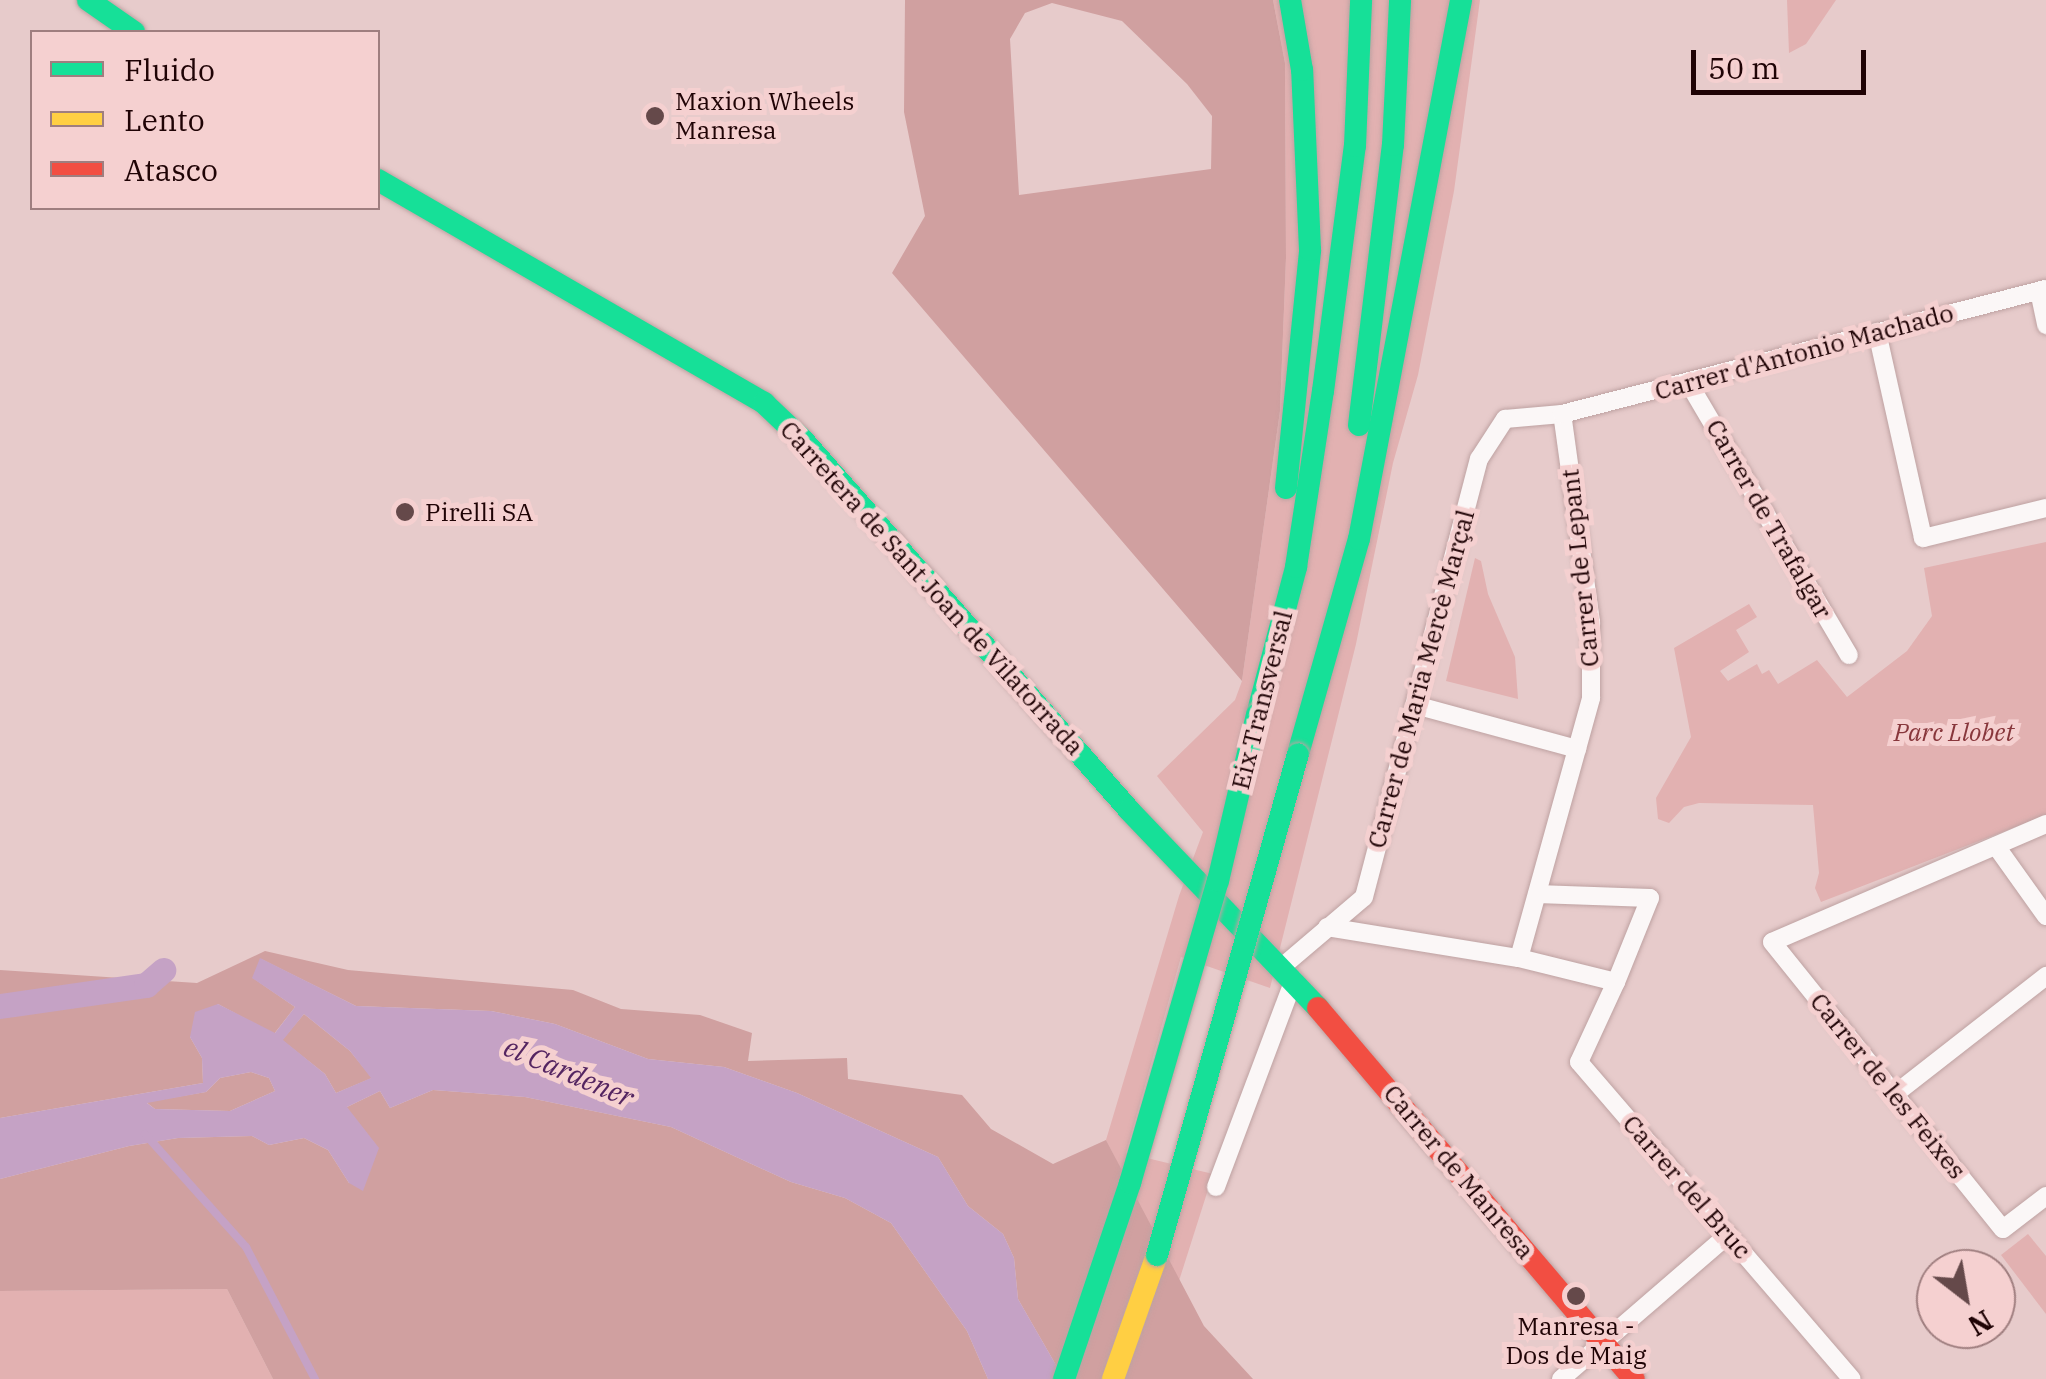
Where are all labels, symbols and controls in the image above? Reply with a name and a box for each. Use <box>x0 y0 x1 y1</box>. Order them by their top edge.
legend <box>30 30 380 210</box>
scale bar <box>1696 30 1871 92</box>
text: 50 m <box>1708 48 1780 87</box>
text: Fluido <box>124 50 215 89</box>
place label: Maxion Wheels Manresa <box>675 87 855 146</box>
text: Lento <box>124 100 205 139</box>
marker: Maxion Wheels Manresa <box>644 105 666 127</box>
text: Atasco <box>124 150 218 189</box>
street label: Carrer d'Antonio Machado <box>1651 298 1957 406</box>
street label: Carrer de Trafalgar <box>1700 414 1838 624</box>
street label: Carretera de Sant Joan de Vilatorrada <box>774 415 1090 761</box>
street label: Carrer de Lepant <box>1555 468 1605 668</box>
place label: Pirelli SA <box>425 497 533 527</box>
marker: Pirelli SA <box>394 501 416 523</box>
street label: Carrer de Maria Mercè Marçal <box>1361 507 1481 851</box>
street label: Eix Transversal <box>1225 607 1299 793</box>
park label: Parc Llobet <box>1894 717 2014 747</box>
street label: Carrer de les Feixes <box>1804 987 1972 1185</box>
water label: el Cardener <box>499 1030 639 1114</box>
street label: Carrer de Manresa <box>1377 1079 1541 1265</box>
street label: Carrer del Bruc <box>1616 1109 1758 1265</box>
north arrow <box>1916 1249 2016 1349</box>
marker: Manresa - Dos de Maig <box>1565 1285 1587 1307</box>
text: N <box>1962 1302 2000 1345</box>
place label: Manresa - Dos de Maig <box>1505 1312 1647 1371</box>

